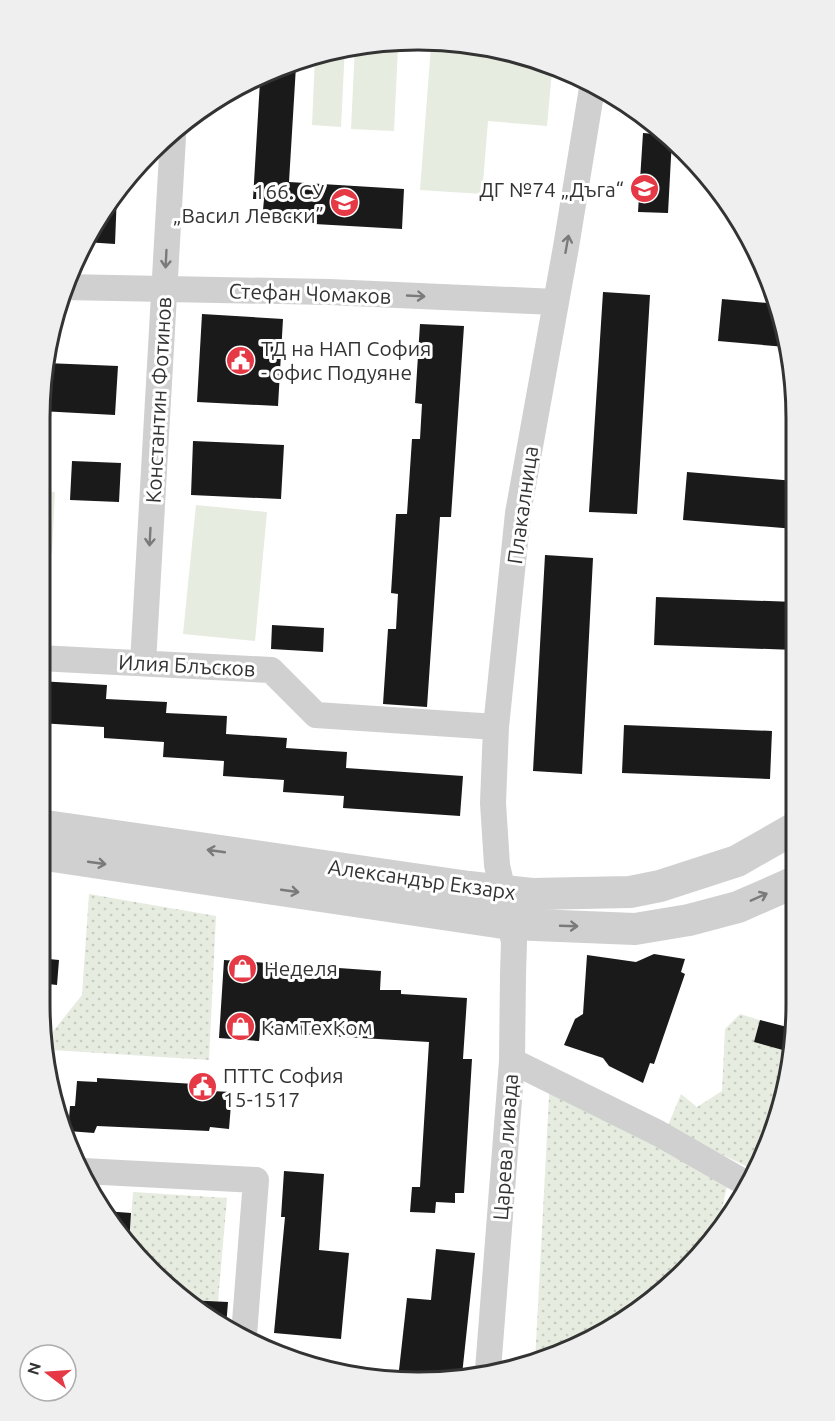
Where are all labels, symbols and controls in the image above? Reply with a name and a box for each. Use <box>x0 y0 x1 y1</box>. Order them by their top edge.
school or university icon: ДГ №74 „Дъга“ <box>629 173 661 205</box>
place label: ДГ №74 „Дъга“ <box>479 177 624 201</box>
place label: 166. СУ „Васил Левски” <box>173 179 324 227</box>
school or university icon: 166. СУ „Васил Левски” <box>329 187 361 219</box>
one-way arrow <box>561 235 572 254</box>
one-way arrow <box>160 248 171 268</box>
street label: Стефан Чомаков <box>228 278 392 308</box>
one-way arrow <box>405 291 425 302</box>
street label: Константин Фотинов <box>141 296 175 504</box>
place label: ТД на НАП София - офис Подуяне <box>261 336 431 384</box>
public building icon: ТД на НАП София - офис Подуяне <box>224 344 256 376</box>
street label: Плакалница <box>502 444 542 566</box>
one-way arrow <box>145 527 156 547</box>
street label: Илия Блъсков <box>118 649 256 681</box>
one-way arrow <box>207 845 227 856</box>
street label: Александър Екзарх <box>327 854 518 904</box>
one-way arrow <box>87 857 106 868</box>
one-way arrow <box>280 885 299 896</box>
one-way arrow <box>750 891 768 903</box>
one-way arrow <box>558 921 578 932</box>
shop icon: Неделя <box>227 952 259 984</box>
place label: Неделя <box>264 956 338 980</box>
shop icon: КамТехКом <box>224 1011 256 1043</box>
place label: КамТехКом <box>261 1015 373 1039</box>
place label: ПТТС София 15-1517 <box>223 1063 344 1111</box>
public building icon: ПТТС София 15-1517 <box>186 1071 218 1103</box>
street label: Царева ливада <box>488 1073 522 1221</box>
north arrow <box>18 1343 78 1403</box>
text: N <box>23 1360 44 1377</box>

